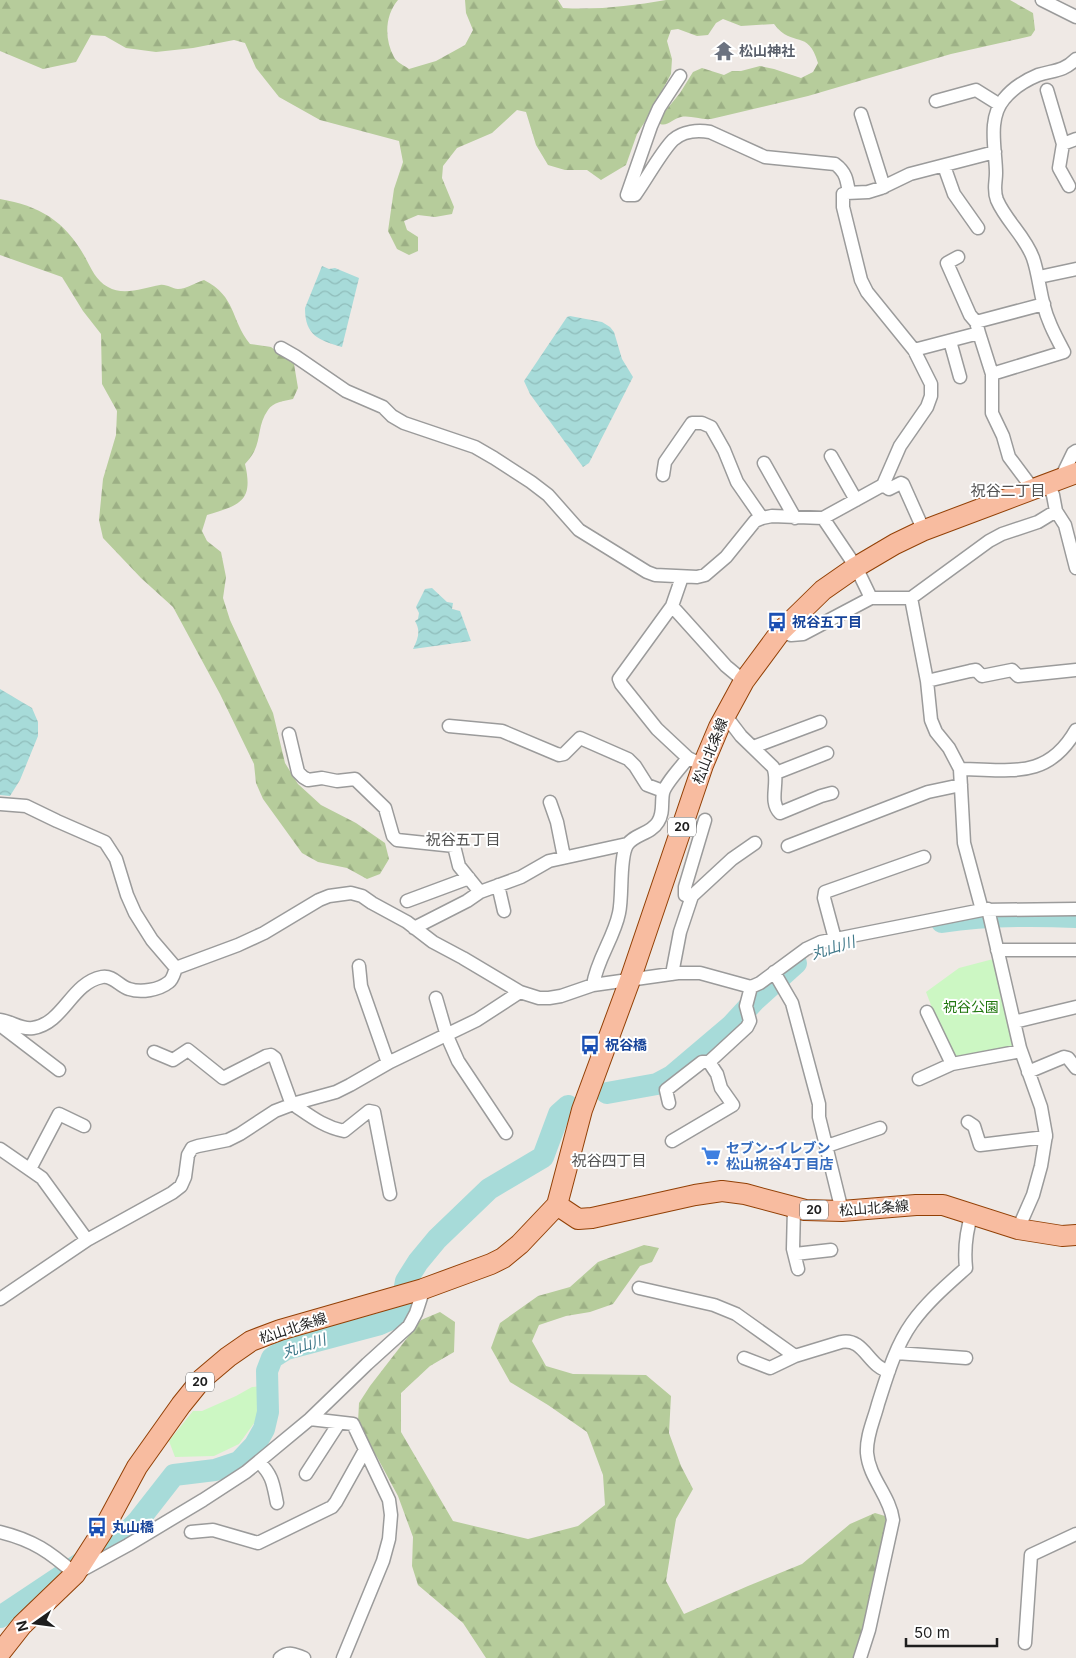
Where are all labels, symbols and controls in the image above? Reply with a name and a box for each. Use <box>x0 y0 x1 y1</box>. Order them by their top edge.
temple icon: 松山神社 <box>713 40 735 62</box>
place label: 松山神社 <box>739 42 795 59</box>
district label: 祝谷二丁目 <box>970 481 1046 500</box>
bus stop icon: 祝谷五丁目 <box>766 611 788 633</box>
place label: 祝谷五丁目 <box>792 613 862 630</box>
street label: 松山北条線 <box>689 715 731 786</box>
road number: 20 <box>668 818 696 836</box>
district label: 祝谷五丁目 <box>425 830 501 849</box>
water label: 丸山川 <box>809 931 859 963</box>
park label: 祝谷公園 <box>943 998 999 1015</box>
bus stop icon: 祝谷橋 <box>579 1034 601 1056</box>
place label: 祝谷橋 <box>605 1036 647 1053</box>
place label: セブン-イレブン 松山祝谷4丁目店 <box>726 1139 833 1172</box>
supermarket icon: セブン-イレブン 松山祝谷4丁目店 <box>700 1145 722 1167</box>
district label: 祝谷四丁目 <box>571 1151 647 1170</box>
street label: 松山北条線 <box>838 1197 909 1218</box>
road number: 20 <box>800 1200 828 1220</box>
street label: 松山北条線 <box>257 1309 329 1346</box>
water label: 丸山川 <box>280 1329 330 1362</box>
road number: 20 <box>186 1372 214 1391</box>
bus stop icon: 丸山橋 <box>86 1516 108 1538</box>
place label: 丸山橋 <box>112 1518 154 1535</box>
north arrow <box>10 1598 60 1648</box>
scale bar <box>906 1616 997 1648</box>
text: N <box>12 1619 31 1633</box>
text: 50 m <box>914 1623 950 1642</box>

